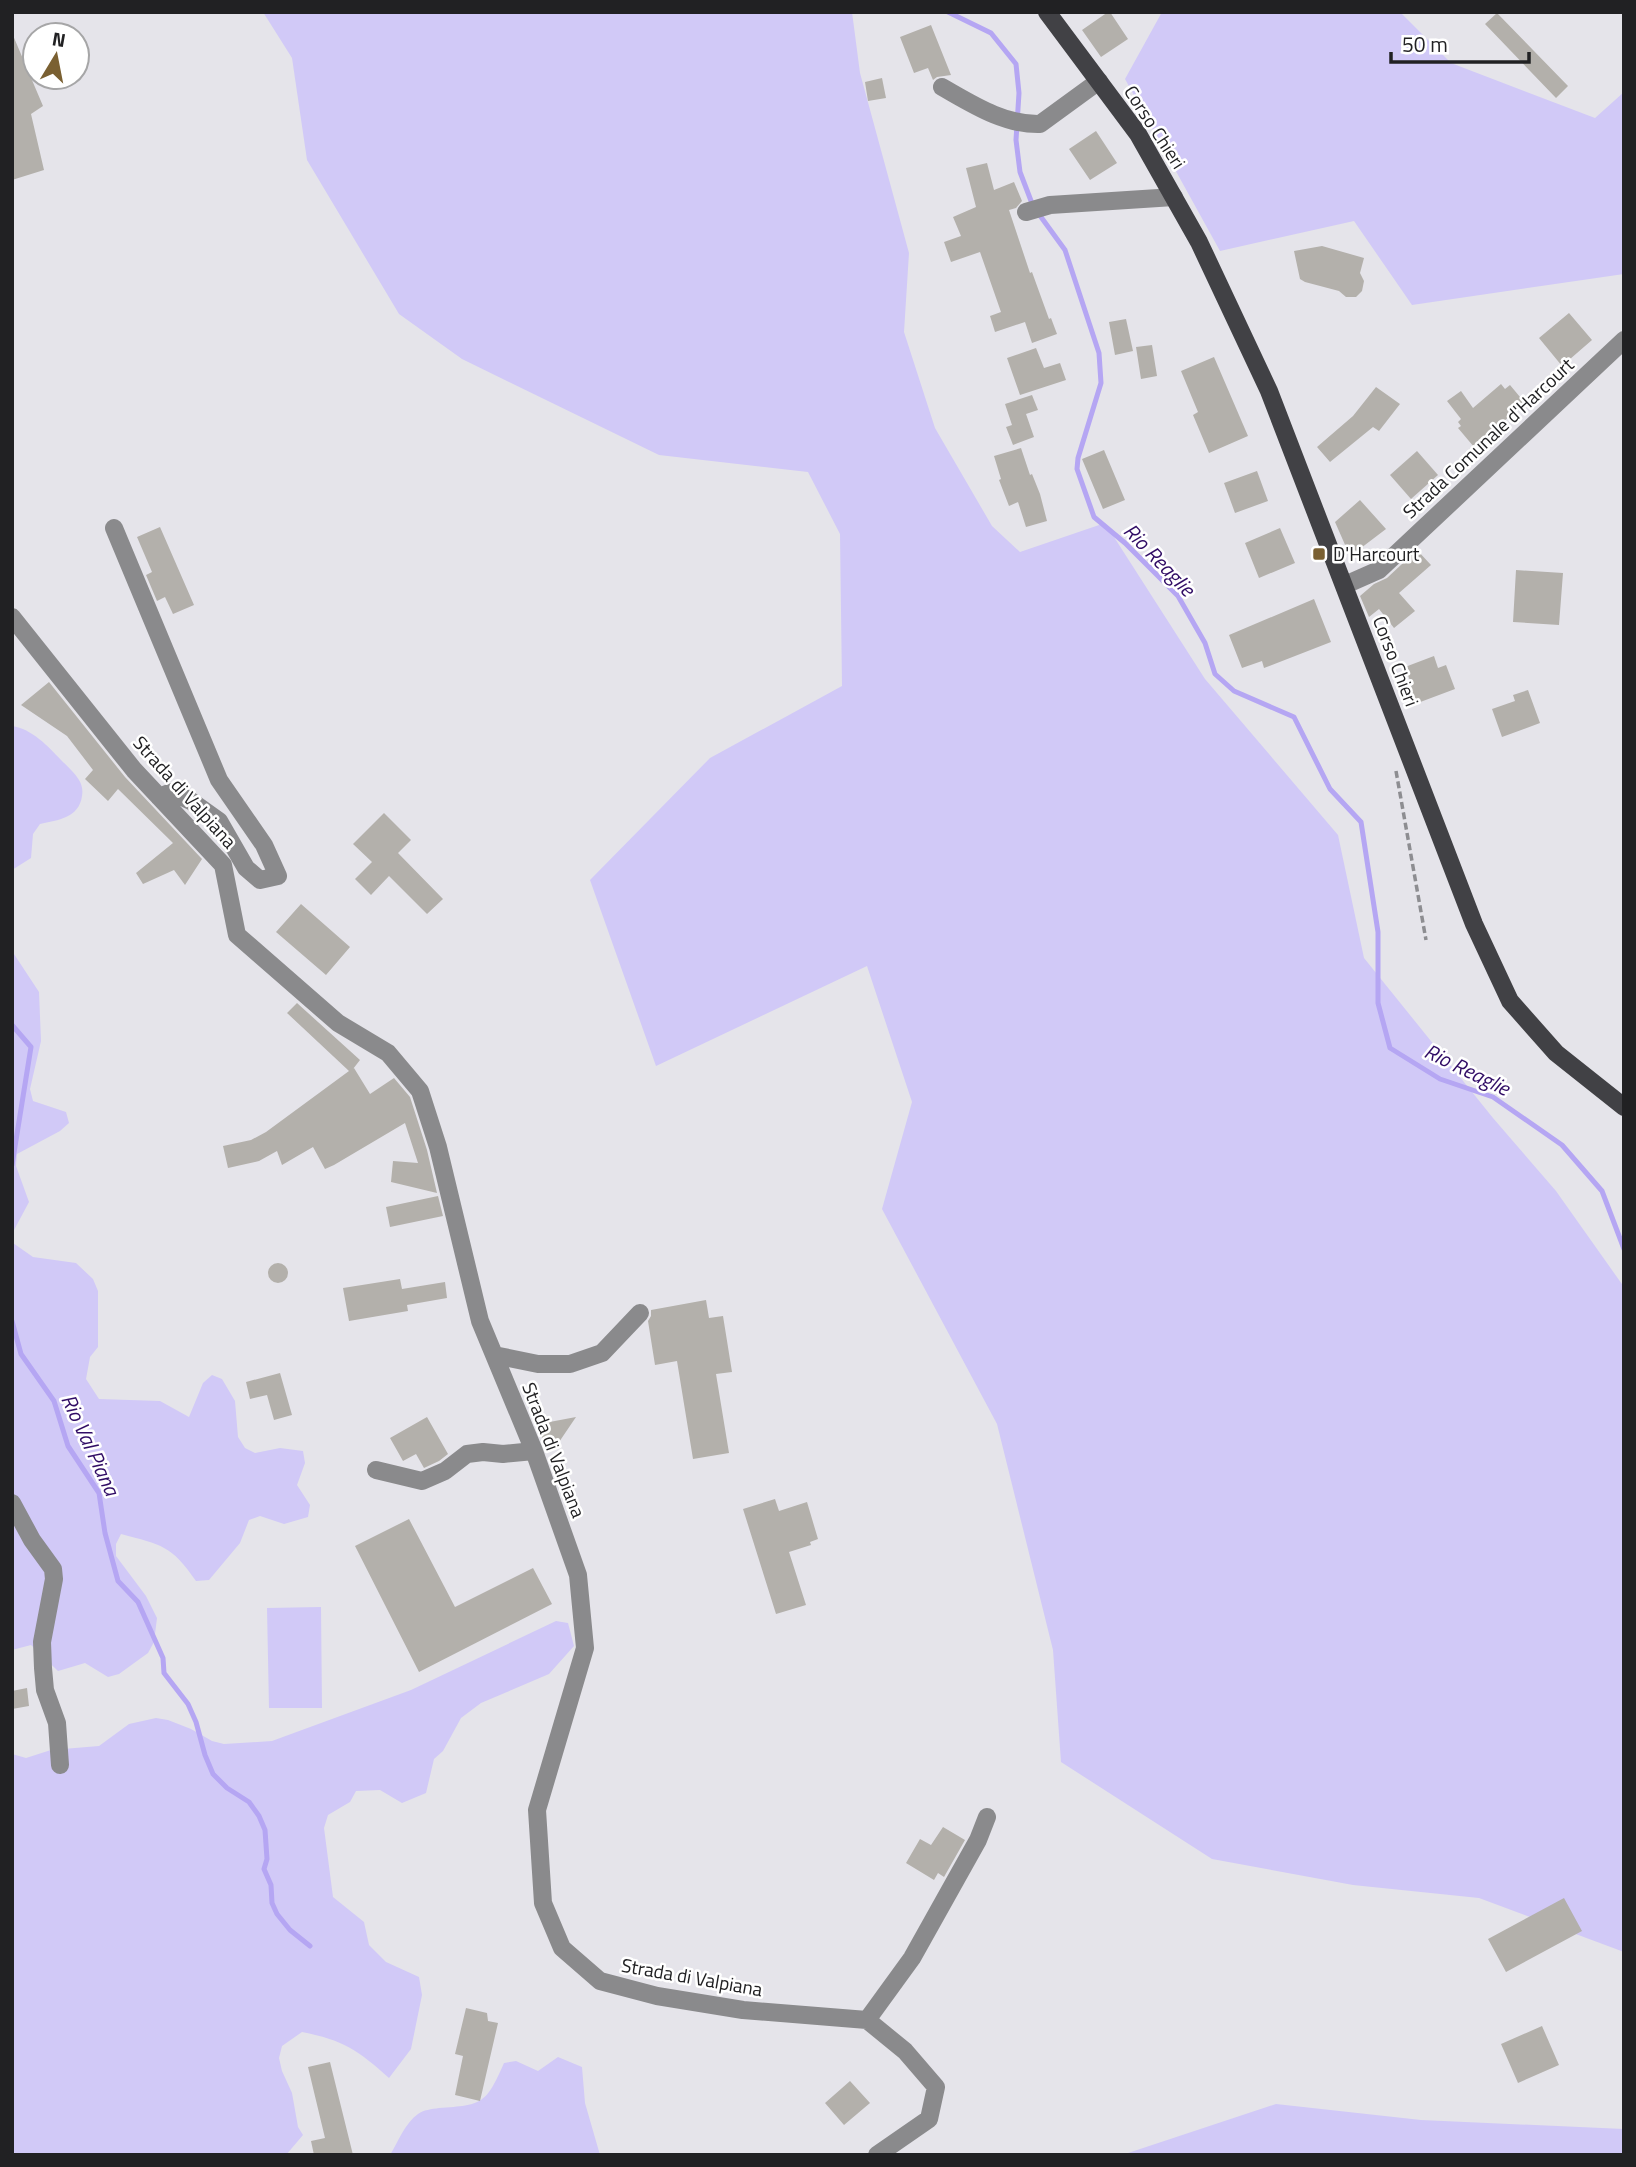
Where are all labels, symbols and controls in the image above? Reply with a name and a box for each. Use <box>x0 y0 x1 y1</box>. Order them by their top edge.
north arrow <box>21 21 91 91</box>
scale bar <box>1391 21 1529 65</box>
text: N <box>50 23 68 54</box>
text: 50 m <box>1402 28 1448 60</box>
street label: Corso Chieri <box>1117 79 1193 174</box>
street label: Strada Comunale d'Harcourt <box>1396 350 1580 525</box>
water label: Rio Reaglie <box>1116 515 1204 604</box>
place label: D'Harcourt <box>1333 539 1420 568</box>
marker: D'Harcourt <box>1311 546 1327 562</box>
street label: Corso Chieri <box>1366 611 1427 710</box>
street label: Strada di Valpiana <box>127 729 244 855</box>
water label: Rio Reaglie <box>1419 1035 1517 1104</box>
street label: Strada di Valpiana <box>515 1378 594 1522</box>
water label: Rio Val Piana <box>53 1388 129 1502</box>
street label: Strada di Valpiana <box>619 1950 765 2003</box>

